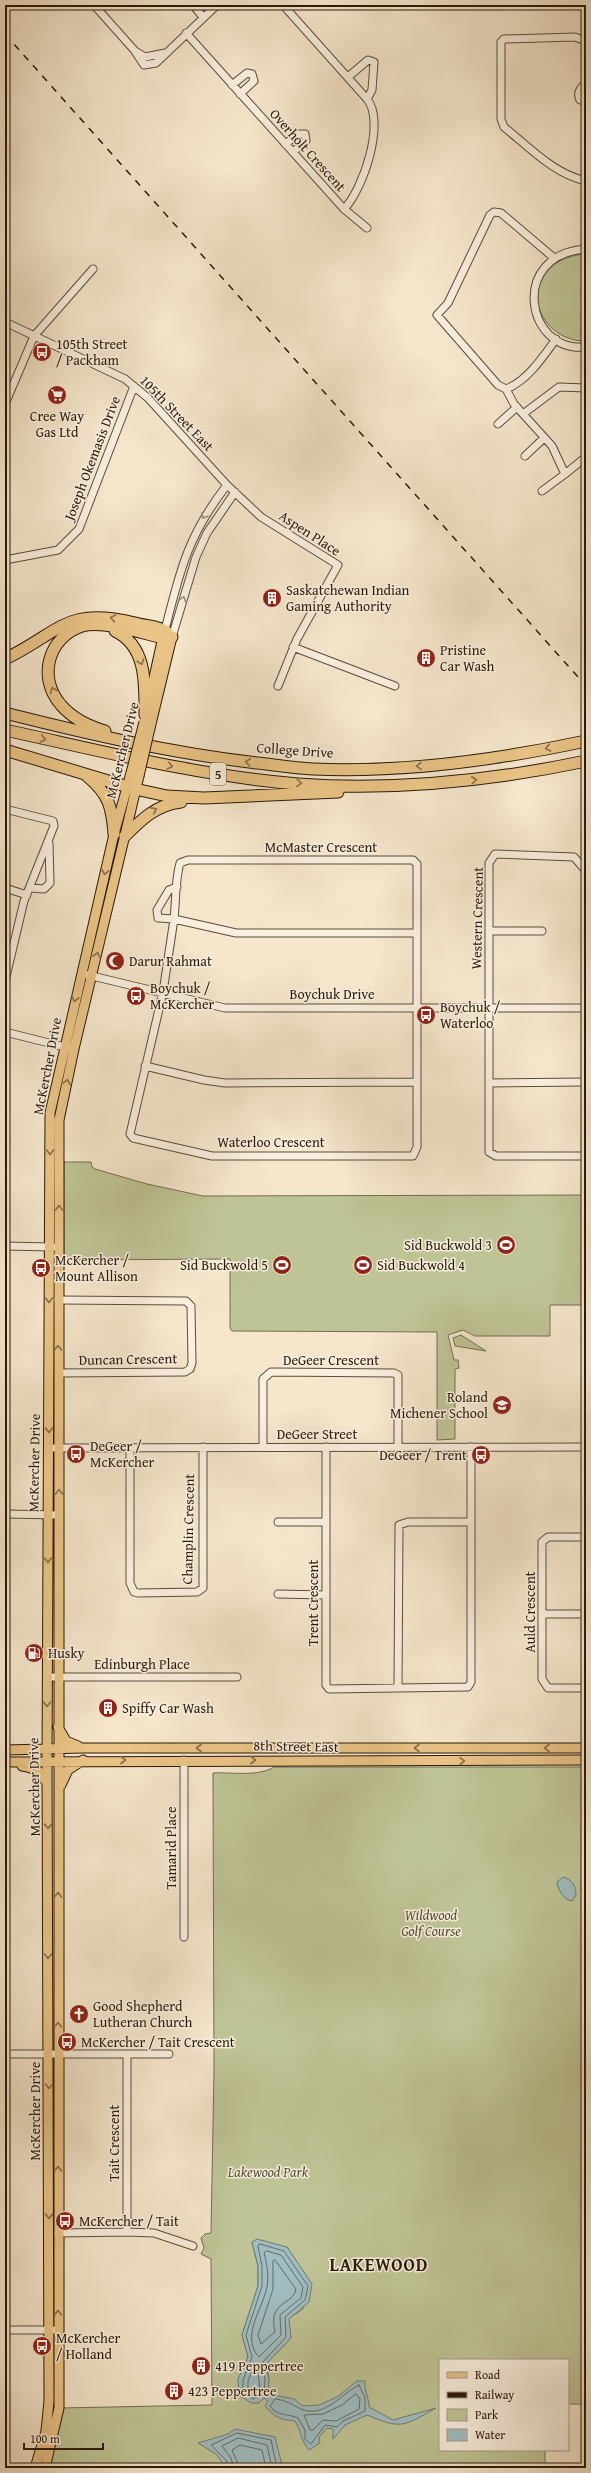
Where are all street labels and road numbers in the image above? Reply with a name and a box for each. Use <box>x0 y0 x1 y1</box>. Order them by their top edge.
street label: Overholt Crescent <box>265 104 351 196</box>
street label: 105th Street East <box>135 371 219 456</box>
street label: Joseph Okemasis Drive <box>58 393 125 525</box>
street label: Aspen Place <box>275 506 345 561</box>
street label: McKercher Drive <box>100 699 144 800</box>
street label: College Drive <box>256 737 335 763</box>
road number: 5 <box>210 763 226 785</box>
street label: McMaster Crescent <box>265 837 377 857</box>
street label: Western Crescent <box>466 866 488 969</box>
street label: Boychuk Drive <box>289 984 375 1004</box>
street label: McKercher Drive <box>28 1015 66 1116</box>
street label: Waterloo Crescent <box>217 1132 325 1152</box>
street label: Duncan Crescent <box>79 1348 178 1370</box>
street label: DeGeer Crescent <box>283 1350 379 1370</box>
street label: McKercher Drive <box>23 1413 45 1513</box>
street label: DeGeer Street <box>277 1424 357 1444</box>
street label: Champlin Crescent <box>177 1473 199 1585</box>
street label: Trent Crescent <box>303 1560 323 1646</box>
street label: Auld Crescent <box>520 1571 540 1653</box>
street label: Edinburgh Place <box>94 1654 190 1674</box>
street label: 8th Street East <box>253 1735 339 1757</box>
street label: McKercher Drive <box>23 1737 45 1837</box>
street label: Tamarid Place <box>161 1806 181 1890</box>
street label: McKercher Drive <box>25 2061 45 2160</box>
street label: Tait Crescent <box>104 2105 124 2181</box>

